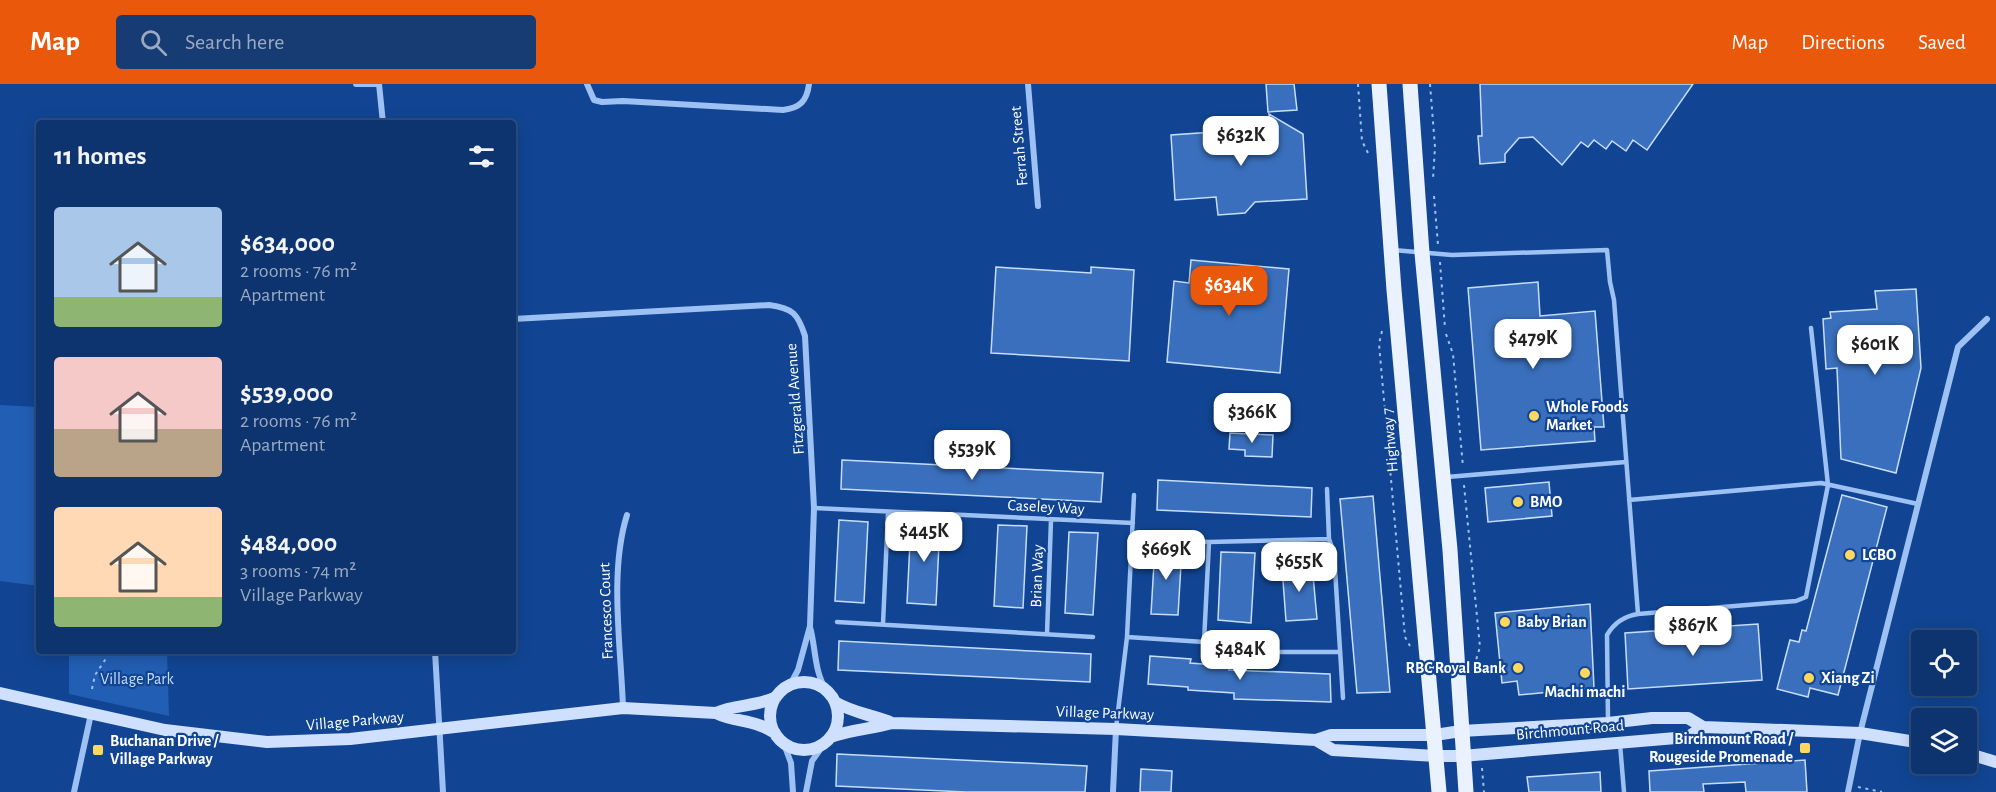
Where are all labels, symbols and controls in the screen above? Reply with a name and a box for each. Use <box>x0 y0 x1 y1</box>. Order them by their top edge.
search box <box>116 15 536 69</box>
icon: search <box>137 26 170 59</box>
text: Map <box>30 28 80 56</box>
text: Search here <box>185 31 284 53</box>
text: Map <box>1732 32 1768 53</box>
text: Directions <box>1801 32 1885 53</box>
text: Saved <box>1918 32 1966 53</box>
street label: Ferrah Street <box>1008 105 1030 187</box>
pin: $632K <box>1199 116 1283 167</box>
text: $632K <box>1217 125 1265 145</box>
icon: filters <box>465 140 498 173</box>
text: 11 homes <box>54 143 146 169</box>
text: $634,000 <box>240 230 335 256</box>
icon: home <box>102 231 174 303</box>
text: 2 rooms · 76 m² <box>240 261 357 281</box>
pin: $634K <box>1187 266 1271 317</box>
text: $634K <box>1204 275 1254 295</box>
text: Apartment <box>240 285 325 305</box>
pin: $479K <box>1491 319 1575 370</box>
pin: $601K <box>1833 325 1917 376</box>
text: $479K <box>1508 328 1558 348</box>
text: $601K <box>1851 334 1899 354</box>
street label: Fitzgerald Avenue <box>783 343 807 455</box>
text: $539,000 <box>240 380 333 406</box>
icon: home <box>102 381 174 453</box>
pin: $366K <box>1210 393 1294 444</box>
place label: Whole Foods Market <box>1546 399 1628 433</box>
text: $366K <box>1228 402 1276 422</box>
street label: Highway 7 <box>1379 407 1402 473</box>
marker: Whole Foods Market <box>1527 409 1541 423</box>
text: 2 rooms · 76 m² <box>240 411 357 431</box>
pin: $539K <box>930 430 1014 481</box>
text: Apartment <box>240 435 325 455</box>
text: $539K <box>948 439 996 459</box>
place label: BMO <box>1530 494 1562 510</box>
marker: BMO <box>1511 495 1525 509</box>
street label: Caseley Way <box>1007 497 1085 518</box>
pin: $445K <box>882 512 966 563</box>
text: $445K <box>899 521 949 541</box>
text: $484,000 <box>240 530 337 556</box>
pin: $669K <box>1124 530 1208 581</box>
icon: home <box>102 531 174 603</box>
text: $669K <box>1141 539 1191 559</box>
pin: $655K <box>1257 542 1341 593</box>
street label: Brian Way <box>1028 544 1047 608</box>
place label: LCBO <box>1862 547 1896 563</box>
marker: LCBO <box>1843 548 1857 562</box>
text: $655K <box>1275 551 1323 571</box>
text: 3 rooms · 74 m² <box>240 561 356 581</box>
street label: Francesco Court <box>596 562 616 660</box>
text: Village Parkway <box>240 585 363 605</box>
pin: $867K <box>1651 606 1735 657</box>
place label: Baby Brian <box>1517 614 1587 631</box>
marker: Baby Brian <box>1498 615 1512 629</box>
text: $867K <box>1669 615 1717 635</box>
pin: $484K <box>1198 630 1282 681</box>
map controls <box>1911 630 1977 774</box>
button: locate <box>1911 630 1977 696</box>
text: $484K <box>1215 639 1265 659</box>
place label: RBC Royal Bank <box>1405 660 1506 677</box>
marker: RBC Royal Bank <box>1511 661 1525 675</box>
marker: Machi machi <box>1578 666 1592 680</box>
place label: Xiang Zi <box>1821 670 1875 686</box>
park label: Village Park <box>100 671 175 687</box>
marker: Xiang Zi <box>1802 671 1816 685</box>
place label: Machi machi <box>1545 684 1625 700</box>
street label: Village Parkway <box>1056 703 1154 724</box>
button: layers <box>1911 708 1977 774</box>
street label: Village Parkway <box>305 709 405 734</box>
street label: Birchmount Road <box>1515 717 1625 743</box>
place label: Birchmount Road / Rougeside Promenade <box>1649 731 1793 765</box>
place label: Buchanan Drive / Village Parkway <box>110 733 219 768</box>
marker: Birchmount Road / Rougeside Promenade <box>1798 741 1812 755</box>
marker: Buchanan Drive / Village Parkway <box>91 743 105 757</box>

